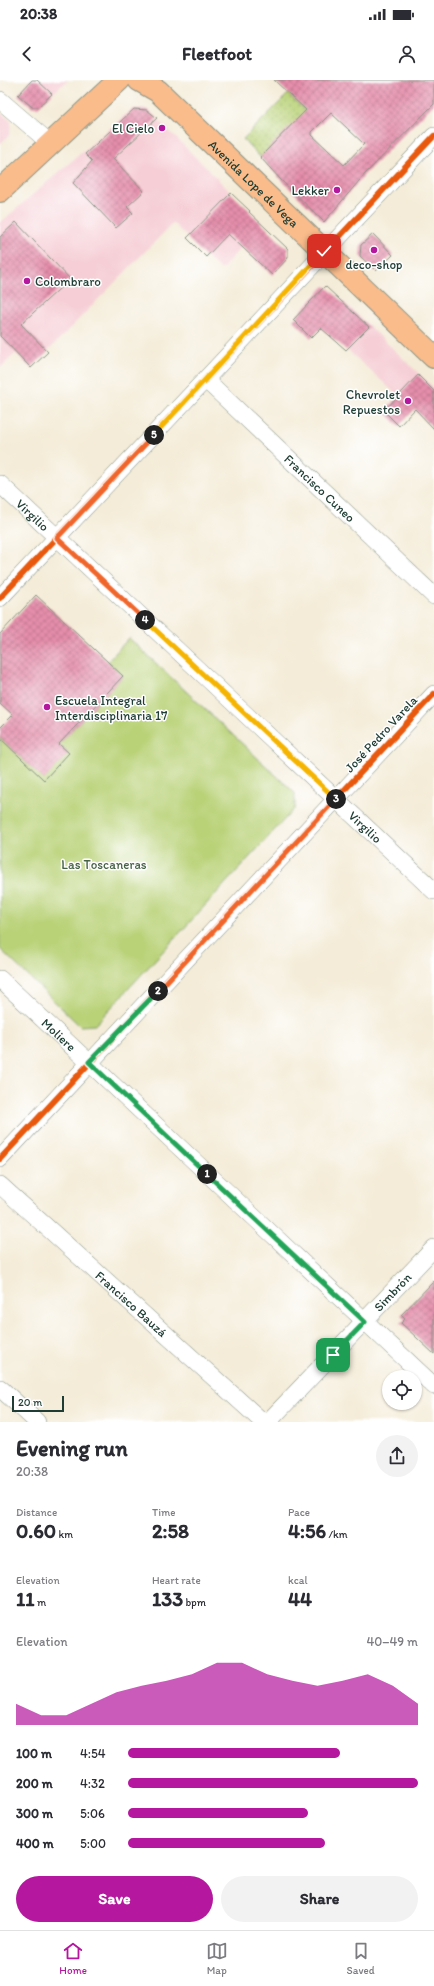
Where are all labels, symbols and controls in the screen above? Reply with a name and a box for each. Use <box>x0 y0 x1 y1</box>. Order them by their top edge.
text: 20:38 <box>20 5 57 23</box>
icon: back <box>16 43 38 65</box>
text: Fleetfoot <box>182 43 252 65</box>
icon: person <box>396 43 418 65</box>
place label: El Cielo <box>112 121 154 136</box>
marker: El Cielo <box>157 123 167 133</box>
street label: Avenida Lope de Vega <box>206 137 302 231</box>
place label: Lekker <box>292 183 330 198</box>
marker: Lekker <box>332 185 342 195</box>
pin <box>307 234 341 268</box>
icon: check <box>313 240 335 262</box>
marker: deco-shop <box>369 245 379 255</box>
place label: deco-shop <box>346 257 402 272</box>
place label: Colombraro <box>35 274 101 289</box>
marker: Colombraro <box>22 276 32 286</box>
place label: Chevrolet Repuestos <box>343 387 400 417</box>
marker: Chevrolet Repuestos <box>403 396 413 406</box>
pin: 5 <box>144 425 164 445</box>
text: 5 <box>151 428 157 441</box>
street label: Francisco Cuneo <box>282 451 359 525</box>
street label: Virgilio <box>13 496 53 534</box>
pin: 4 <box>135 610 155 630</box>
text: 4 <box>142 613 148 626</box>
street label: José Pedro Varela <box>342 692 420 775</box>
place label: Escuela Integral Interdisciplinaria 17 <box>55 693 168 723</box>
marker: Escuela Integral Interdisciplinaria 17 <box>42 702 52 712</box>
pin: 3 <box>326 789 346 809</box>
text: 3 <box>333 792 339 805</box>
street label: Virgilio <box>346 808 385 846</box>
park label: Las Toscaneras <box>61 857 147 872</box>
pin: 2 <box>148 981 168 1001</box>
text: 2 <box>155 984 161 997</box>
street label: Moliere <box>39 1015 79 1054</box>
pin: 1 <box>197 1164 217 1184</box>
text: 1 <box>204 1167 210 1180</box>
street label: Francisco Bauzá <box>93 1267 171 1340</box>
street label: Simbrón <box>370 1269 415 1314</box>
pin <box>316 1338 350 1372</box>
icon: arrive <box>322 1344 344 1366</box>
map controls <box>382 1370 422 1410</box>
button: locate <box>382 1370 422 1410</box>
scale bar <box>12 1394 64 1413</box>
text: 20 m <box>18 1396 42 1409</box>
text: Evening run <box>16 1435 128 1462</box>
button: share <box>376 1435 418 1477</box>
text: 20:38 <box>16 1464 48 1479</box>
text: Distance <box>16 1506 57 1519</box>
text: Time <box>152 1506 175 1519</box>
text: Pace <box>288 1506 310 1519</box>
text: 0.60 <box>16 1519 56 1543</box>
text: 2:58 <box>152 1519 189 1543</box>
text: 4:56 <box>288 1519 326 1543</box>
text: km <box>56 1528 73 1541</box>
text: /km <box>326 1528 348 1541</box>
text: Elevation <box>16 1574 60 1587</box>
text: Heart rate <box>152 1574 201 1587</box>
text: kcal <box>288 1574 308 1587</box>
text: 11 <box>16 1587 35 1611</box>
text: 133 <box>152 1587 183 1611</box>
text: 44 <box>288 1587 312 1611</box>
text: m <box>35 1596 46 1609</box>
text: bpm <box>183 1596 206 1609</box>
text: Elevation <box>16 1634 68 1649</box>
text: 40–49 m <box>366 1634 418 1649</box>
text: 100 m <box>16 1746 52 1761</box>
text: 4:54 <box>80 1746 106 1761</box>
text: 200 m <box>16 1776 53 1791</box>
text: 4:32 <box>80 1776 105 1791</box>
text: 300 m <box>16 1806 53 1821</box>
text: 5:06 <box>80 1806 105 1821</box>
text: 400 m <box>16 1836 54 1851</box>
text: 5:00 <box>80 1836 106 1851</box>
button: Save <box>16 1876 213 1922</box>
button: Share <box>221 1876 418 1922</box>
tab: Home <box>59 1940 87 1977</box>
tab: Map <box>206 1940 228 1977</box>
tab: Saved <box>347 1940 375 1977</box>

